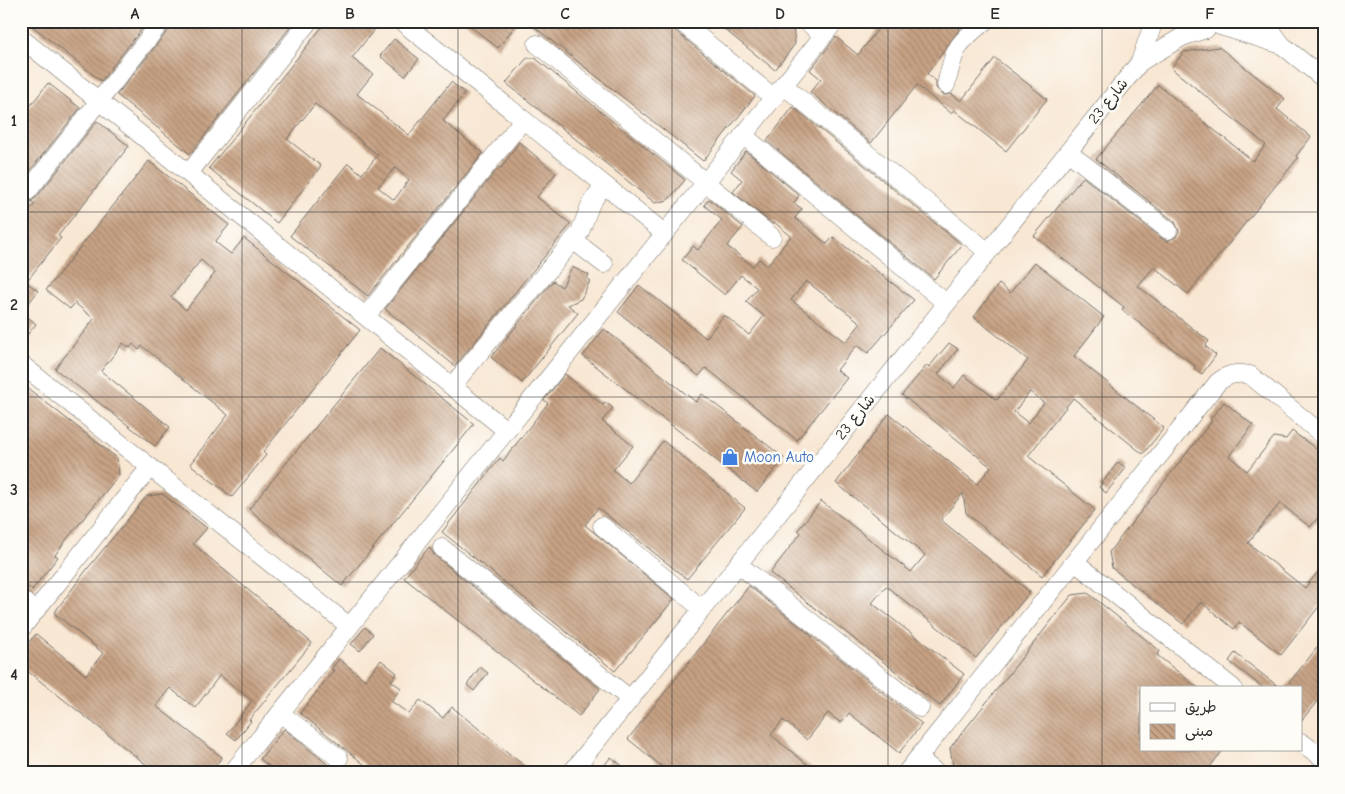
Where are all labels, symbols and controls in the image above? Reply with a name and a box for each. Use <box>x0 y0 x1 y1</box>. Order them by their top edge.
text: A <box>131 5 140 23</box>
text: B <box>345 5 355 23</box>
text: C <box>560 5 570 23</box>
text: D <box>775 5 785 23</box>
text: E <box>990 5 1000 23</box>
text: F <box>1205 5 1215 23</box>
street label: شارع 23 <box>1084 75 1132 128</box>
text: 1 <box>11 112 17 130</box>
text: 2 <box>10 296 18 314</box>
street label: شارع 23 <box>831 391 879 444</box>
shop icon: Moon Auto <box>720 447 740 467</box>
place label: Moon Auto <box>744 448 814 466</box>
text: 3 <box>10 481 18 499</box>
text: 4 <box>10 666 18 684</box>
legend <box>1140 686 1302 752</box>
text: طريق <box>1185 698 1217 716</box>
text: مبنى <box>1185 722 1213 741</box>

